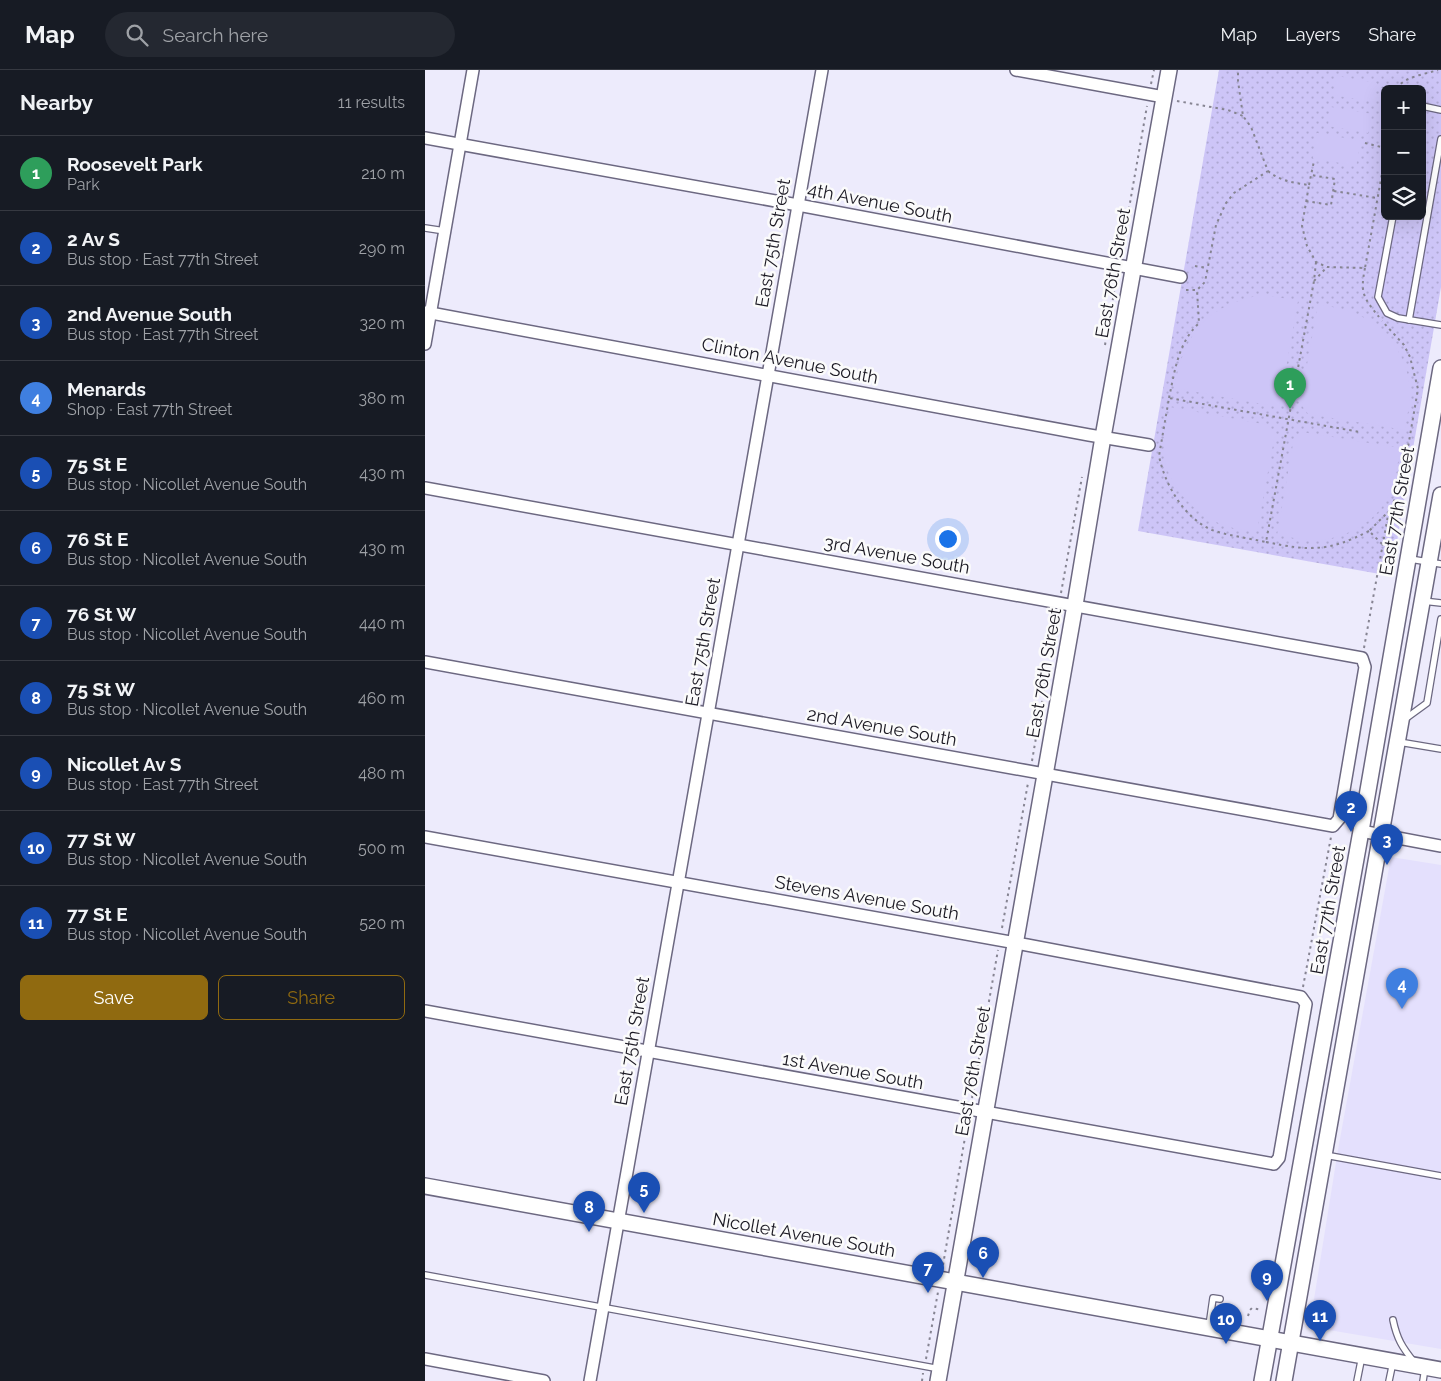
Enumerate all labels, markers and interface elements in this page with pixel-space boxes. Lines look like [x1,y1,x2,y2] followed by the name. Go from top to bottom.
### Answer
[105,12,455,57] search box
[25,20,75,49] text: Map
[123,21,151,49] icon: search
[163,24,268,46] text: Search here
[1221,24,1257,45] text: Map
[1285,24,1340,45] text: Layers
[1368,24,1416,45] text: Share
[1381,85,1426,220] map controls
[1381,85,1426,130] button: +
[20,90,93,115] text: Nearby
[338,93,405,112] text: 11 results
[1381,130,1426,175] button: −
[67,153,203,175] text: Roosevelt Park
[32,164,40,183] text: 1
[361,164,405,183] text: 210 m
[67,175,100,194] text: Park
[1381,175,1426,220] button: layers
[751,177,794,309] street label: East 75th Street
[806,178,954,227] street label: 4th Avenue South
[1091,206,1134,340] street label: East 76th Street
[67,228,120,250] text: 2 Av S
[31,239,41,258] text: 2
[359,239,405,258] text: 290 m
[67,250,258,269] text: Bus stop · East 77th Street
[67,303,232,325] text: 2nd Avenue South
[32,314,40,333] text: 3
[360,314,405,333] text: 320 m
[67,325,258,344] text: Bus stop · East 77th Street
[700,333,880,388] street label: Clinton Avenue South
[1274,368,1306,409] pin: 1
[67,378,146,400] text: Menards
[31,389,41,408] text: 4
[358,389,405,408] text: 380 m
[67,400,232,419] text: Shop · East 77th Street
[1375,445,1418,577] street label: East 77th Street
[67,453,127,475] text: 75 St E
[32,464,40,483] text: 5
[359,464,405,483] text: 430 m
[67,475,307,494] text: Bus stop · Nicollet Avenue South
[935,526,961,552] your location
[67,528,128,550] text: 76 St E
[823,531,972,578] street label: 3rd Avenue South
[31,539,41,558] text: 6
[359,539,405,558] text: 430 m
[67,550,307,569] text: Bus stop · Nicollet Avenue South
[681,576,724,708] street label: East 75th Street
[67,603,136,625] text: 76 St W
[1022,606,1065,740] street label: East 76th Street
[32,614,40,633] text: 7
[359,614,405,633] text: 440 m
[67,625,307,644] text: Bus stop · Nicollet Avenue South
[67,678,135,700] text: 75 St W
[31,689,41,708] text: 8
[358,689,405,708] text: 460 m
[67,700,307,719] text: Bus stop · Nicollet Avenue South
[806,703,959,750] street label: 2nd Avenue South
[67,753,181,775] text: Nicollet Av S
[31,764,41,783] text: 9
[358,764,405,783] text: 480 m
[67,775,258,794] text: Bus stop · East 77th Street
[1335,791,1367,832] pin: 2
[1371,824,1403,865] pin: 3
[67,828,136,850] text: 77 St W
[27,839,45,858] text: 10
[358,839,405,858] text: 500 m
[1306,844,1349,976] street label: East 77th Street
[67,850,307,869] text: Bus stop · Nicollet Avenue South
[773,871,961,924] street label: Stevens Avenue South
[67,903,128,925] text: 77 St E
[28,914,44,933] text: 11
[359,914,405,933] text: 520 m
[67,925,307,944] text: Bus stop · Nicollet Avenue South
[1386,968,1418,1009] pin: 4
[20,975,208,1020] button: Save
[218,975,405,1020] button: Share
[610,975,653,1107] street label: East 75th Street
[951,1004,994,1138] street label: East 76th Street
[781,1048,925,1093] street label: 1st Avenue South
[628,1172,660,1213] pin: 5
[573,1191,605,1232] pin: 8
[711,1208,897,1261] street label: Nicollet Avenue South
[967,1237,999,1278] pin: 6
[912,1252,944,1293] pin: 7
[1251,1260,1283,1301] pin: 9
[1304,1300,1336,1341] pin: 11
[1210,1303,1242,1344] pin: 10

